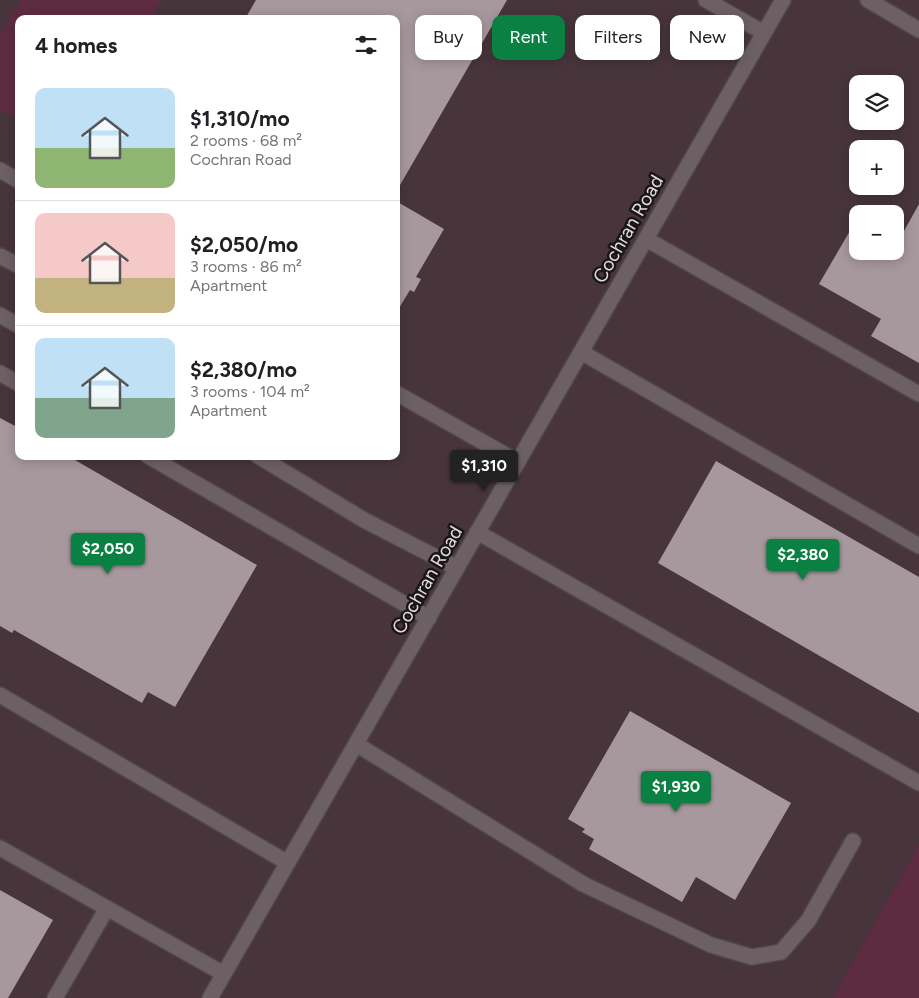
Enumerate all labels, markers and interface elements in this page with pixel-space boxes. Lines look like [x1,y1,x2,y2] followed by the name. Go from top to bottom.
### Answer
[415,15,482,60] chip: Buy
[492,15,565,60] chip: Rent
[575,15,660,60] chip: Filters
[670,15,744,60] chip: New
[352,31,380,59] icon: filters
[35,33,117,58] text: 4 homes
[849,75,904,260] map controls
[849,75,904,130] button: layers
[190,106,290,131] text: $1,310/mo
[75,108,135,168] icon: home
[190,131,302,150] text: 2 rooms · 68 m²
[849,140,904,195] button: +
[190,150,292,169] text: Cochran Road
[588,171,668,287] street label: Cochran Road
[849,205,904,260] button: −
[190,232,298,257] text: $2,050/mo
[75,233,135,293] icon: home
[190,257,302,276] text: 3 rooms · 86 m²
[190,276,267,295] text: Apartment
[190,357,297,382] text: $2,380/mo
[75,358,135,418] icon: home
[190,382,310,401] text: 3 rooms · 104 m²
[190,401,267,420] text: Apartment
[443,450,525,492] pin: $1,310
[461,456,507,475] text: $1,310
[387,522,467,638] street label: Cochran Road
[67,532,149,575] pin: $2,050
[762,538,844,581] pin: $2,380
[82,539,134,558] text: $2,050
[777,545,829,564] text: $2,380
[635,770,717,813] pin: $1,930
[652,777,700,796] text: $1,930

